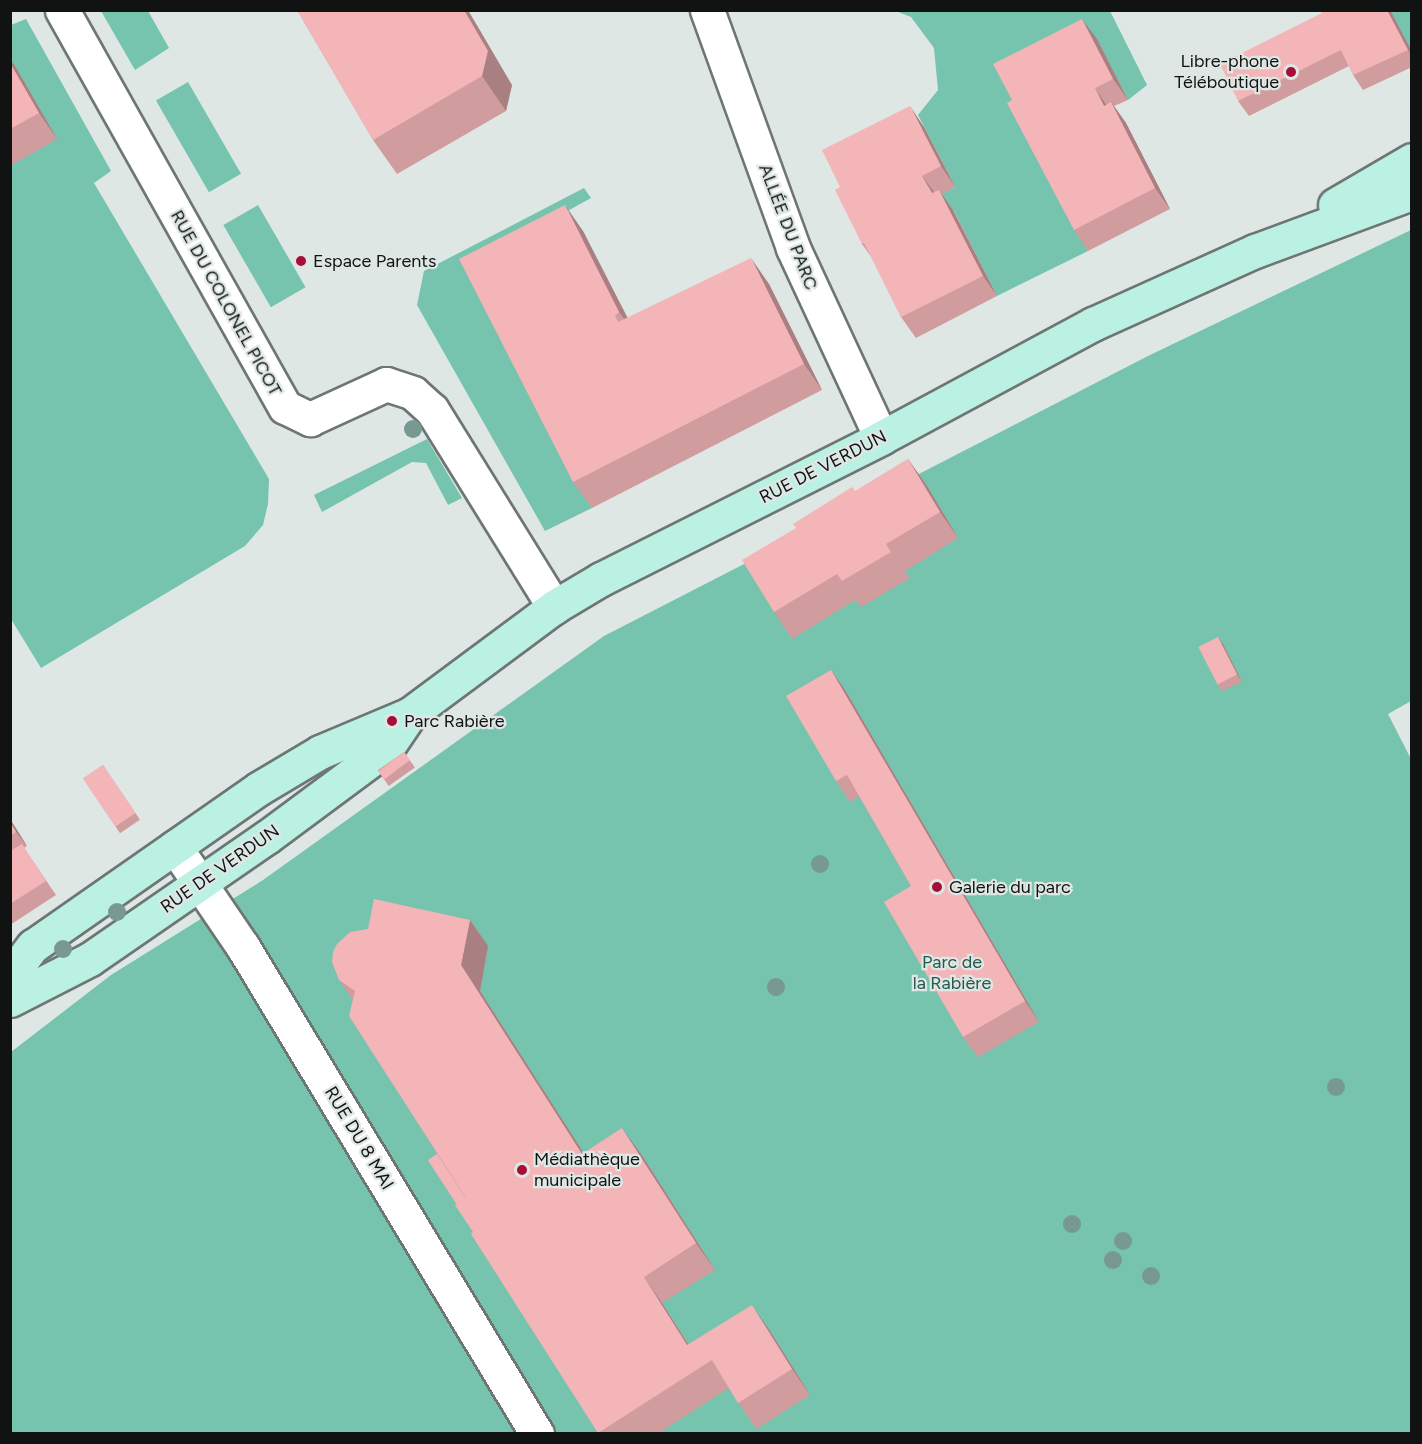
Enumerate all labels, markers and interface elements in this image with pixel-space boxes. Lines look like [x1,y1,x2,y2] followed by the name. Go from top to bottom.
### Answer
[1174,51,1279,94] place label: Libre-phone Téléboutique
[1284,65,1298,79] marker: Libre-phone Téléboutique
[754,161,822,293] street label: ALLÉE DU PARC
[166,206,286,400] street label: RUE DU COLONEL PICOT
[313,250,436,272] place label: Espace Parents
[294,254,308,268] marker: Espace Parents
[756,426,890,508] street label: RUE DE VERDUN
[404,710,505,732] place label: Parc Rabière
[385,714,399,728] marker: Parc Rabière
[156,820,284,918] street label: RUE DE VERDUN
[949,876,1071,898] place label: Galerie du parc
[930,880,944,894] marker: Galerie du parc
[913,952,991,994] park label: Parc de la Rabière
[320,1083,398,1193] street label: RUE DU 8 MAI
[534,1149,640,1192] place label: Médiathèque municipale
[515,1163,529,1177] marker: Médiathèque municipale

